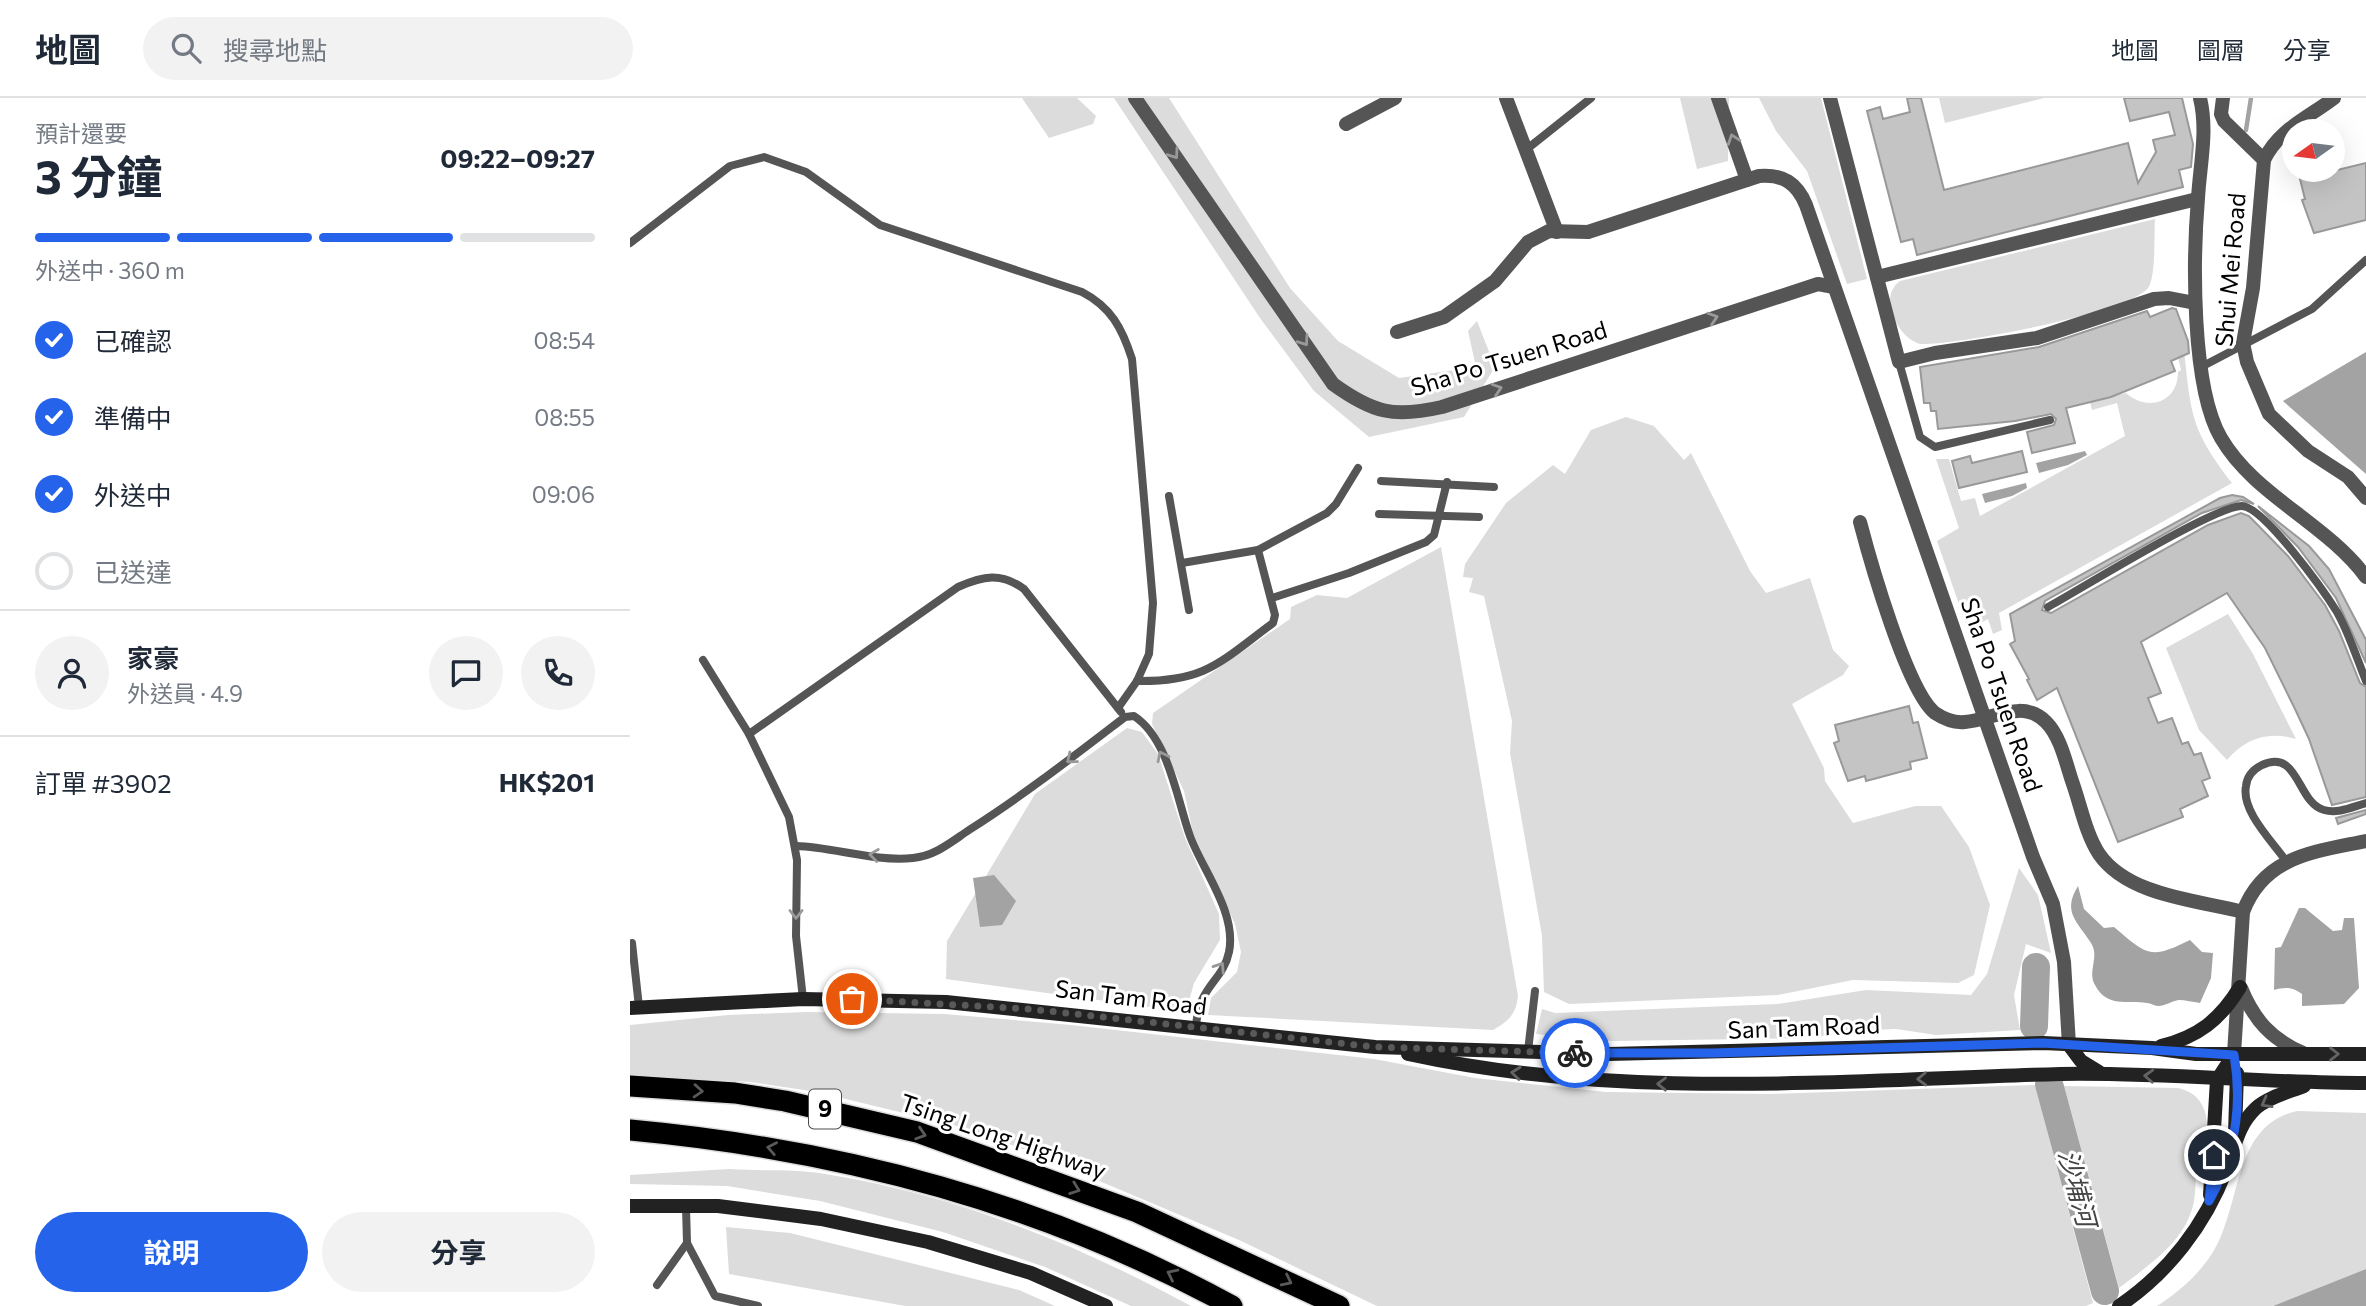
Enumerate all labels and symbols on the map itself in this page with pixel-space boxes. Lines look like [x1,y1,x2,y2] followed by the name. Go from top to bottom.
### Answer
[2282,119,2345,182] north arrow
[1727,133,1741,145] one-way arrow
[1166,146,1178,159] one-way arrow
[2208,192,2251,348] street label: Shui Mei Road
[1707,312,1719,327] one-way arrow
[1407,314,1610,401] street label: Sha Po Tsuen Road
[1296,333,1308,346] one-way arrow
[1490,382,1502,397] one-way arrow
[1956,594,2049,795] street label: Sha Po Tsuen Road
[1067,750,1079,763] one-way arrow
[1156,751,1170,763] one-way arrow
[868,848,880,863] one-way arrow
[788,909,804,920] one-way arrow
[1212,962,1225,975] one-way arrow
[822,969,882,1029] pin
[1054,973,1209,1020] street label: San Tam Road
[1727,1009,1881,1044] street label: San Tam Road
[1540,1018,1610,1088] courier
[2329,1046,2340,1061] one-way arrow
[1510,1066,1522,1081] one-way arrow
[2143,1069,2154,1084] one-way arrow
[1916,1072,1927,1087] one-way arrow
[1656,1076,1667,1091] one-way arrow
[693,1083,704,1098] one-way arrow
[897,1087,1110,1184] street label: Tsing Long Highway
[809,1090,841,1128] road number: 9
[2261,1095,2273,1108] one-way arrow
[915,1125,927,1140] one-way arrow
[2184,1125,2244,1185] pin
[767,1141,779,1156] one-way arrow
[2053,1146,2105,1234] water label: 沙埔河
[1069,1181,1081,1195] one-way arrow
[1167,1268,1179,1282] one-way arrow
[1280,1272,1292,1286] one-way arrow

